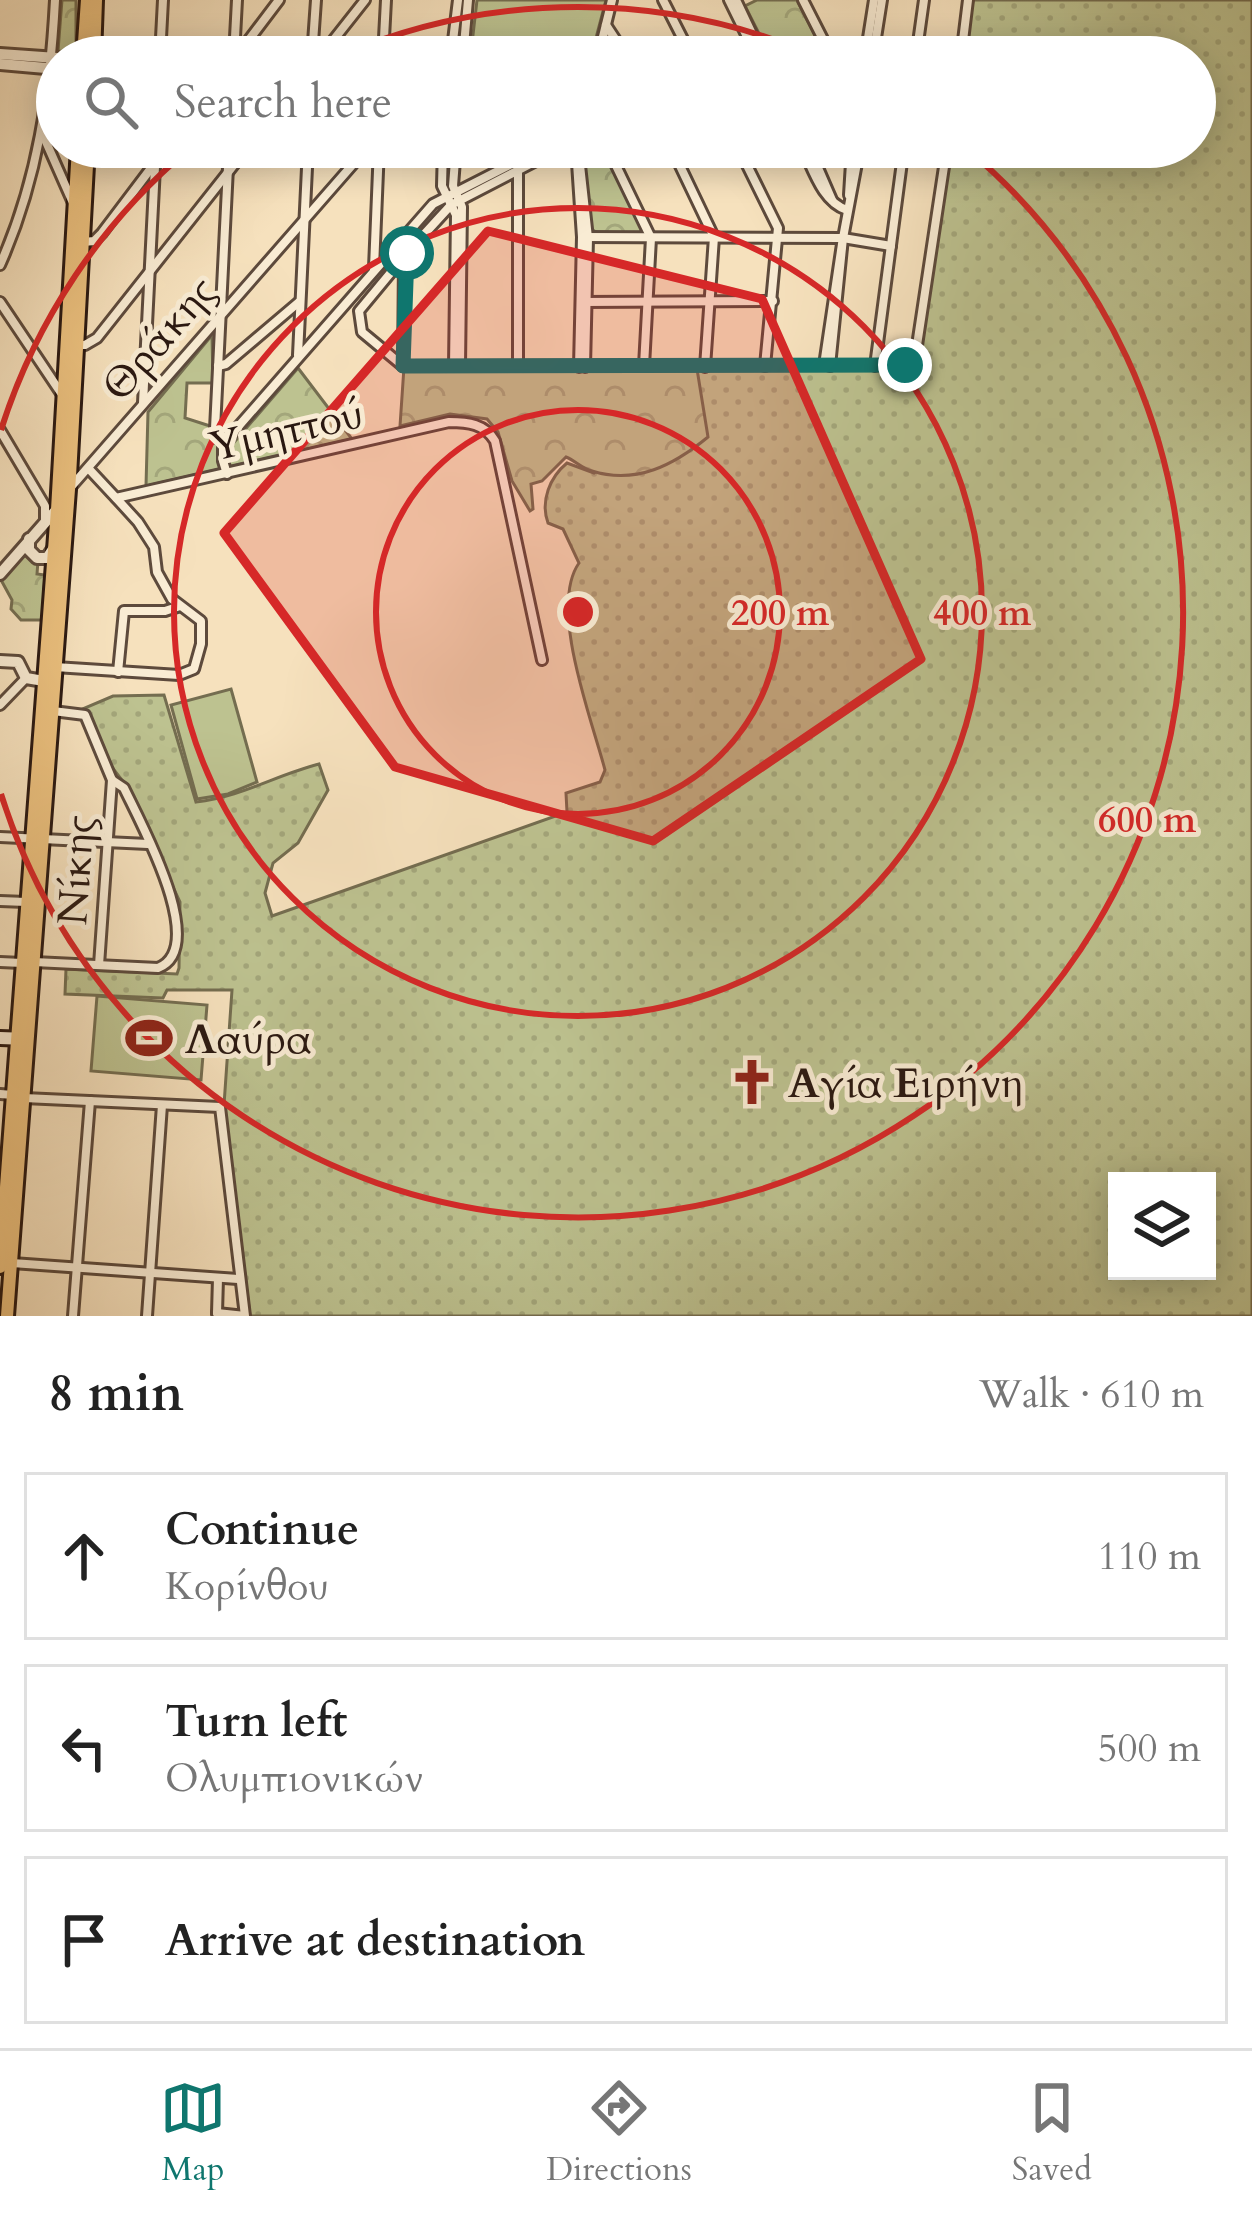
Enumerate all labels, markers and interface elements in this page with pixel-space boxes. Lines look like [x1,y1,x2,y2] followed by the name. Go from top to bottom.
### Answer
[36,36,1216,168] search box
[78,69,144,135] icon: search
[174,72,392,133] text: Search here
[380,226,434,280] route start
[89,264,229,414] street label: Θράκης
[878,338,932,392] route end
[204,385,369,476] street label: Υμηττού
[731,589,830,638] text: 200 m
[933,589,1032,638] text: 400 m
[557,591,599,633] centre of rings
[1098,796,1197,845] text: 600 m
[44,813,109,927] street label: Νίκης
[185,1011,312,1068] place label: Λαύρα
[124,1013,174,1063] sports icon: Λαύρα
[788,1055,1023,1112] place label: Αγία Ειρήνη
[727,1057,777,1107] church icon: Αγία Ειρήνη
[1108,1172,1216,1280] map controls
[1108,1172,1216,1280] button: layers
[48,1359,184,1429] text: 8 min
[979,1368,1204,1421] text: Walk · 610 m
[165,1499,359,1560] text: Continue
[51,1523,117,1589] icon: ahead
[1098,1530,1201,1583] text: 110 m
[165,1560,329,1613] text: Κορίνθου
[165,1691,347,1752] text: Turn left
[51,1715,117,1781] icon: left
[1098,1722,1201,1775] text: 500 m
[165,1752,423,1805] text: Ολυμπιονικών
[51,1907,117,1973] icon: arrive
[165,1910,585,1971] text: Arrive at destination
[160,2075,226,2192] tab: Map
[546,2075,692,2192] tab: Directions
[1012,2075,1092,2192] tab: Saved

